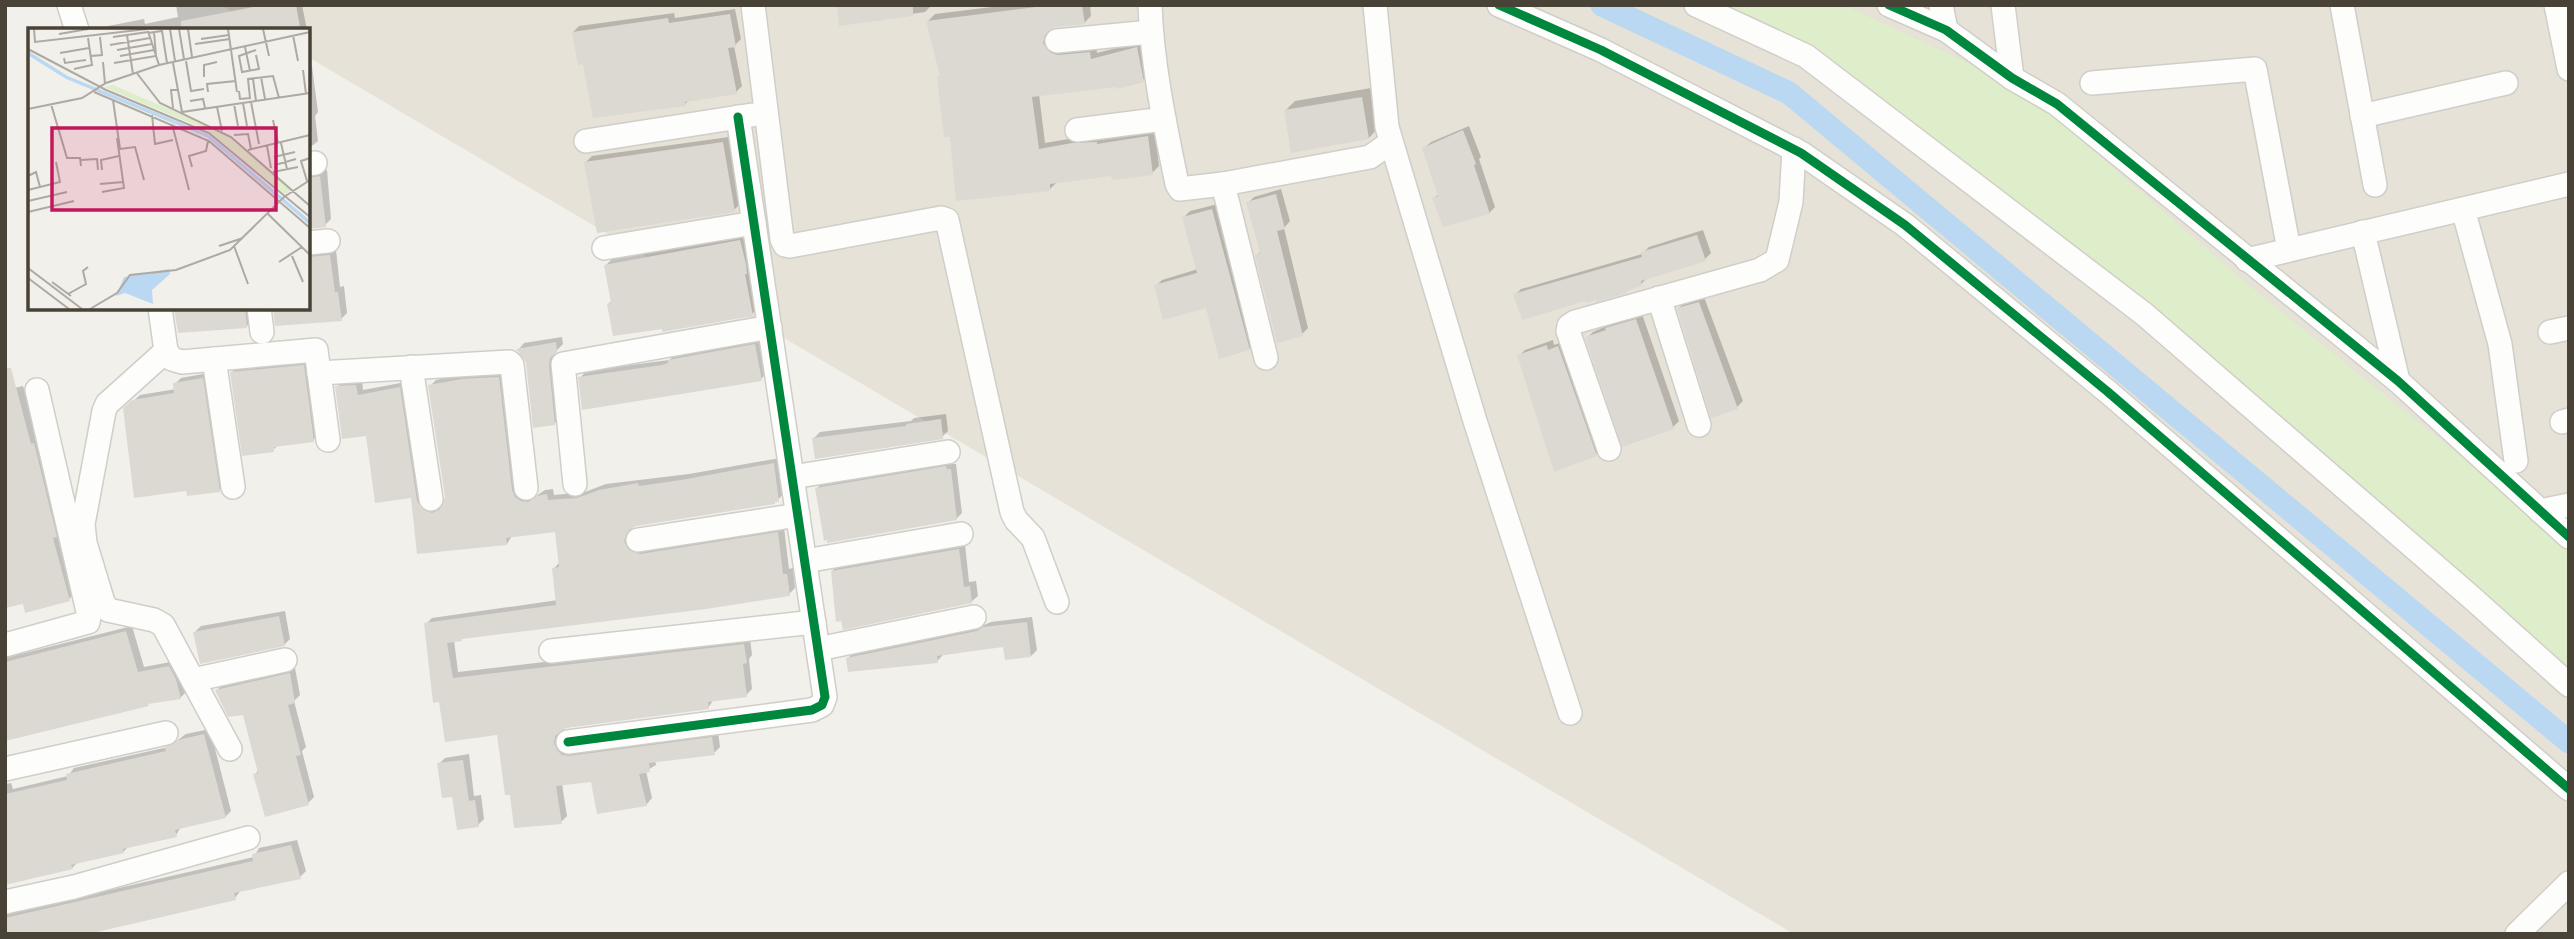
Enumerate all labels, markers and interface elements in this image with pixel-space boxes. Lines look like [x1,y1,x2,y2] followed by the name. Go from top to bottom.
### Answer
[28,28,310,310] inset map

